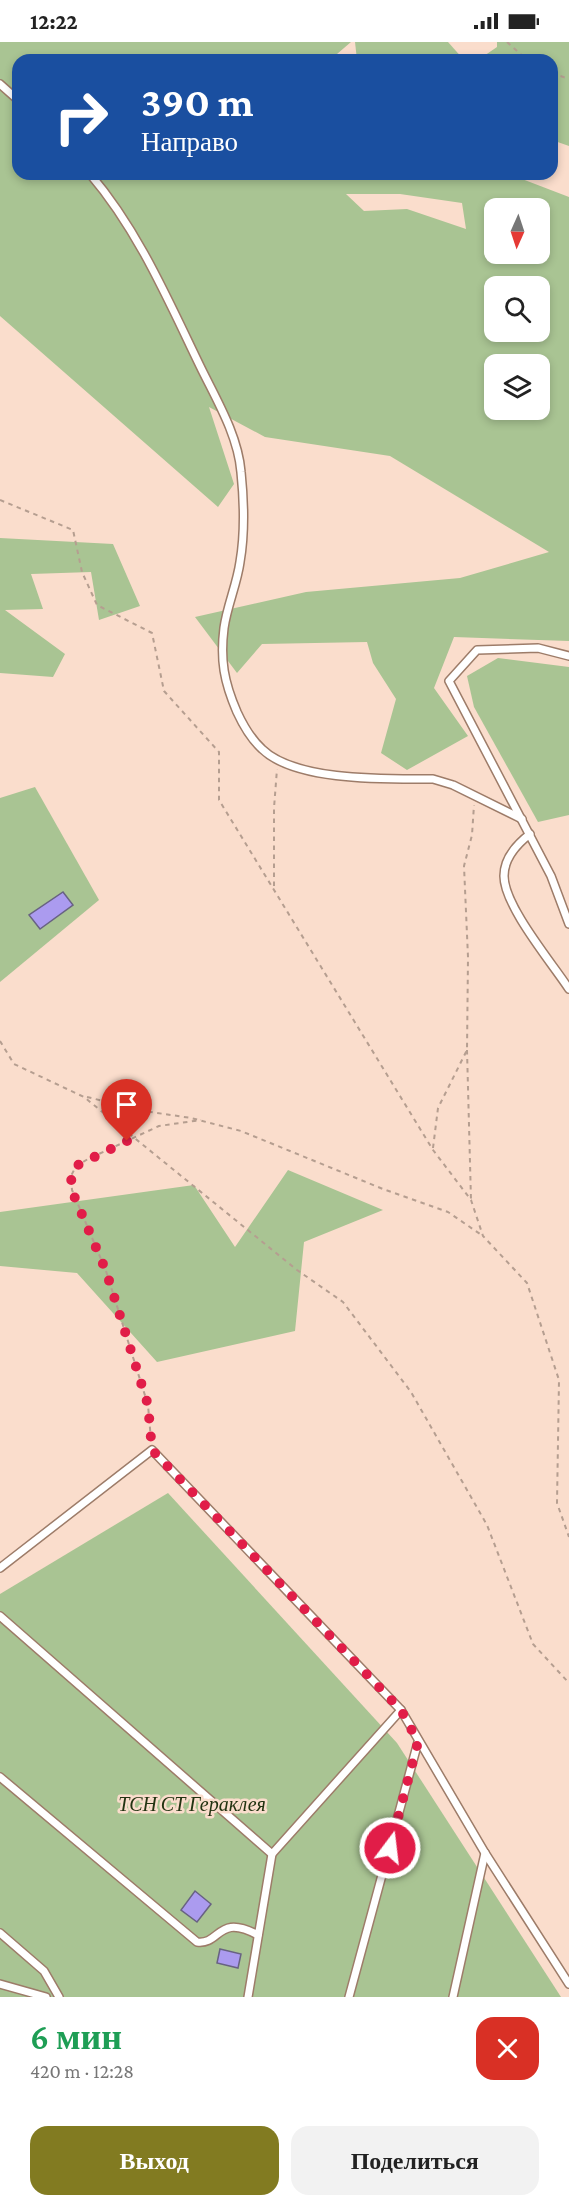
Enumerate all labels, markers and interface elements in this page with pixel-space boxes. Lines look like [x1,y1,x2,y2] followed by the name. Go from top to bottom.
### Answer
[30,9,78,34] text: 12:22
[42,78,120,156] icon: right
[141,78,254,125] text: 390 m
[141,127,238,157] text: Направо
[484,198,550,264] north arrow
[484,198,550,420] map controls
[484,276,550,342] button: search
[484,354,550,420] button: layers
[101,1079,152,1141] pin
[110,1088,143,1121] icon: arrive
[118,1793,266,1816] park label: ТСН СТ Гераклея
[358,1816,422,1880] position arrow
[30,2017,122,2057] text: 6 мин
[476,2017,539,2080] button: close
[30,2060,134,2082] text: 420 m · 12:28
[30,2126,279,2195] button: Выход
[291,2126,539,2195] button: Поделиться

